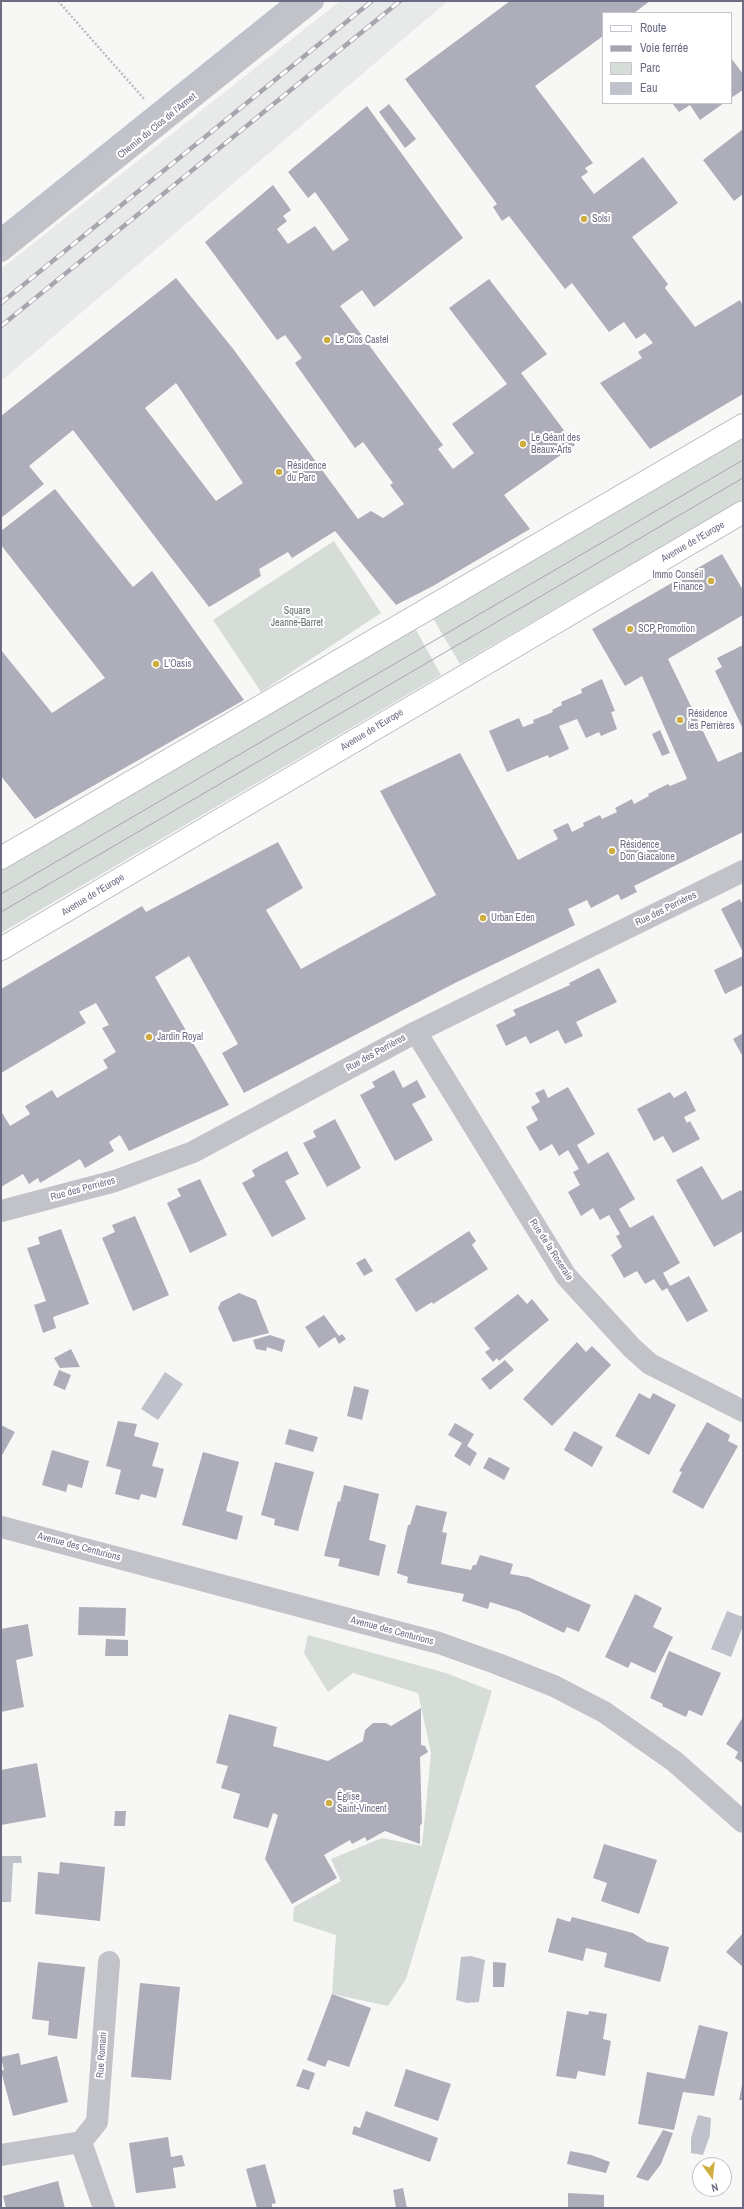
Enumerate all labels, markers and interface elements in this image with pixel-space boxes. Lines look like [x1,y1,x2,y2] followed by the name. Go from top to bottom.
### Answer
[602,12,732,104] legend
[640,20,666,36] text: Route
[640,40,688,56] text: Voie ferrée
[640,60,660,76] text: Parc
[640,80,658,96] text: Eau
[115,91,199,161] street label: Chemin du Clos de l'Armet
[592,213,610,225] place label: Solsi
[579,214,589,224] marker: Solsi
[335,334,388,346] place label: Le Clos Castel
[322,335,332,345] marker: Le Clos Castel
[531,432,580,456] place label: Le Géant des Beaux-Arts
[518,439,528,449] marker: Le Géant des Beaux-Arts
[287,460,326,484] place label: Résidence du Parc
[274,467,284,477] marker: Résidence du Parc
[659,519,727,565] street label: Avenue de l'Europe
[652,569,703,592] place label: Immo Conseil Finance
[706,576,716,586] marker: Immo Conseil Finance
[271,605,323,628] park label: Square Jeanne-Barret
[638,623,695,635] place label: SCP Promotion
[625,624,635,634] marker: SCP Promotion
[164,658,192,670] place label: L'Oasis
[151,659,161,669] marker: L'Oasis
[338,707,406,753] street label: Avenue de l'Europe
[688,708,734,732] place label: Résidence les Perrières
[675,715,685,725] marker: Résidence les Perrières
[620,839,675,862] place label: Résidence Don Giacalone
[607,846,617,856] marker: Résidence Don Giacalone
[59,872,127,918] street label: Avenue de l'Europe
[633,889,699,929] street label: Rue des Perrières
[491,912,535,924] place label: Urban Eden
[478,913,488,923] marker: Urban Eden
[157,1031,203,1043] place label: Jardin Royal
[144,1032,154,1042] marker: Jardin Royal
[344,1032,408,1074] street label: Rue des Perrières
[49,1175,117,1203] street label: Rue des Perrières
[527,1217,575,1283] street label: Rue de la Roseraie
[36,1530,122,1564] street label: Avenue des Centurions
[349,1614,435,1648] street label: Avenue des Centurions
[337,1791,387,1814] place label: Église Saint-Vincent
[324,1798,334,1808] marker: Église Saint-Vincent
[94,2032,110,2078] street label: Rue Romani
[692,2157,732,2197] north arrow
[710,2180,720,2195] text: N

